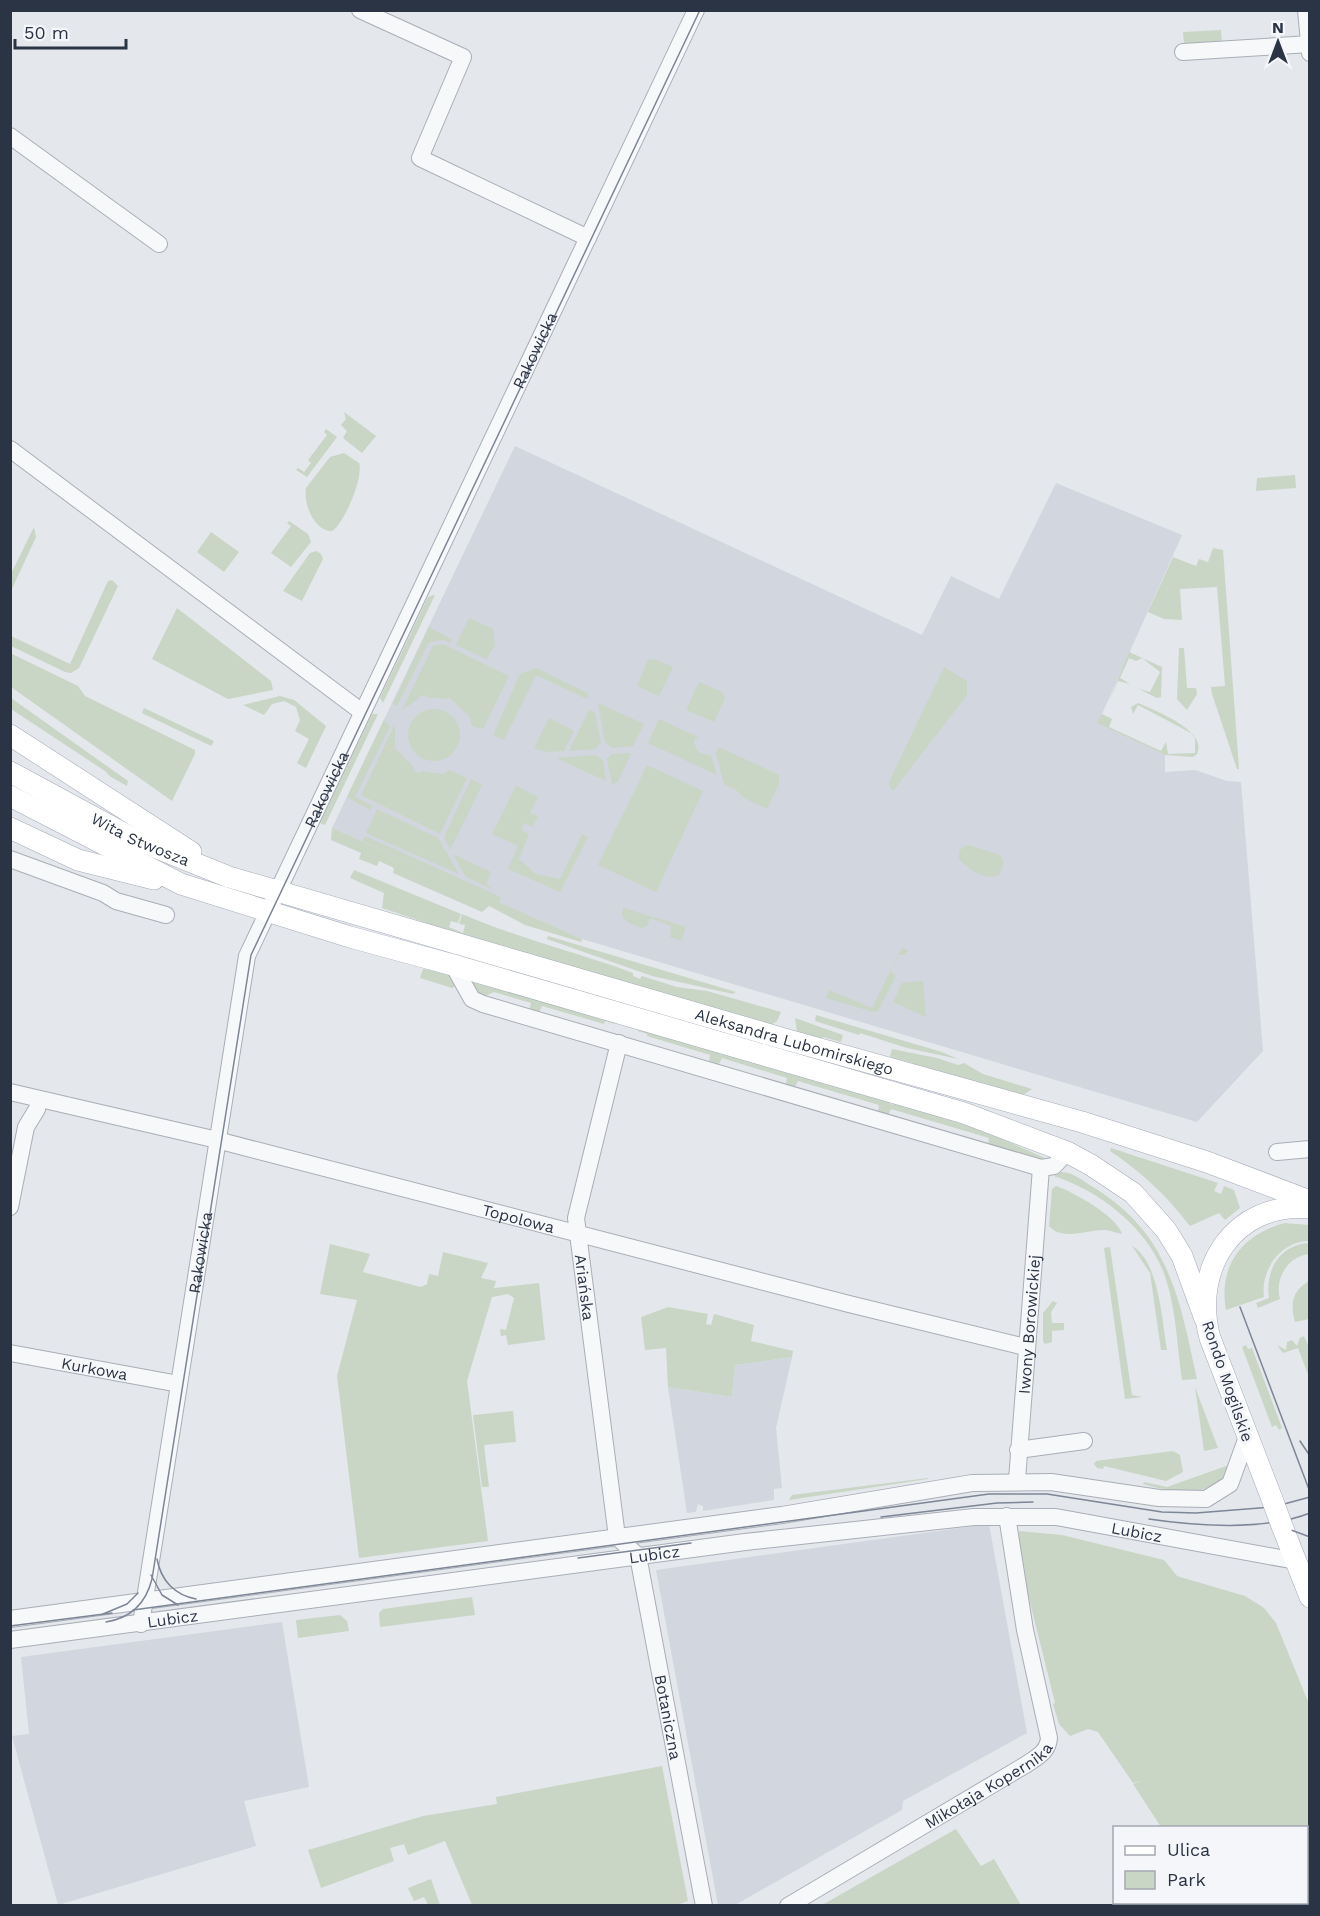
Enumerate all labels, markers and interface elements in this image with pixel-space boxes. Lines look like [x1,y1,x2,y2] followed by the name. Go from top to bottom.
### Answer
[15,12,126,50] scale bar
[1248,12,1308,72] north arrow
[1272,18,1284,37] text: N
[24,22,69,43] text: 50 m
[509,309,561,392] street label: Rakowicka
[300,748,353,831] street label: Rakowicka
[88,809,192,870] street label: Wita Stwosza
[693,1004,896,1079] street label: Aleksandra Lubomirskiego
[480,1200,556,1237] street label: Topolowa
[185,1211,216,1295] street label: Rakowicka
[571,1253,598,1322] street label: Ariańska
[1015,1254,1044,1395] street label: Iwony Borowickiej
[1198,1318,1257,1444] street label: Rondo Mogilskie
[60,1354,129,1384] street label: Kurkowa
[1110,1518,1164,1546] street label: Lubicz
[628,1542,681,1567] street label: Lubicz
[146,1606,199,1632] street label: Lubicz
[651,1673,685,1761] street label: Botaniczna
[921,1739,1057,1833] street label: Mikołaja Kopernika
[1113,1826,1308,1904] legend
[1167,1839,1210,1860] text: Ulica
[1167,1869,1206,1890] text: Park

